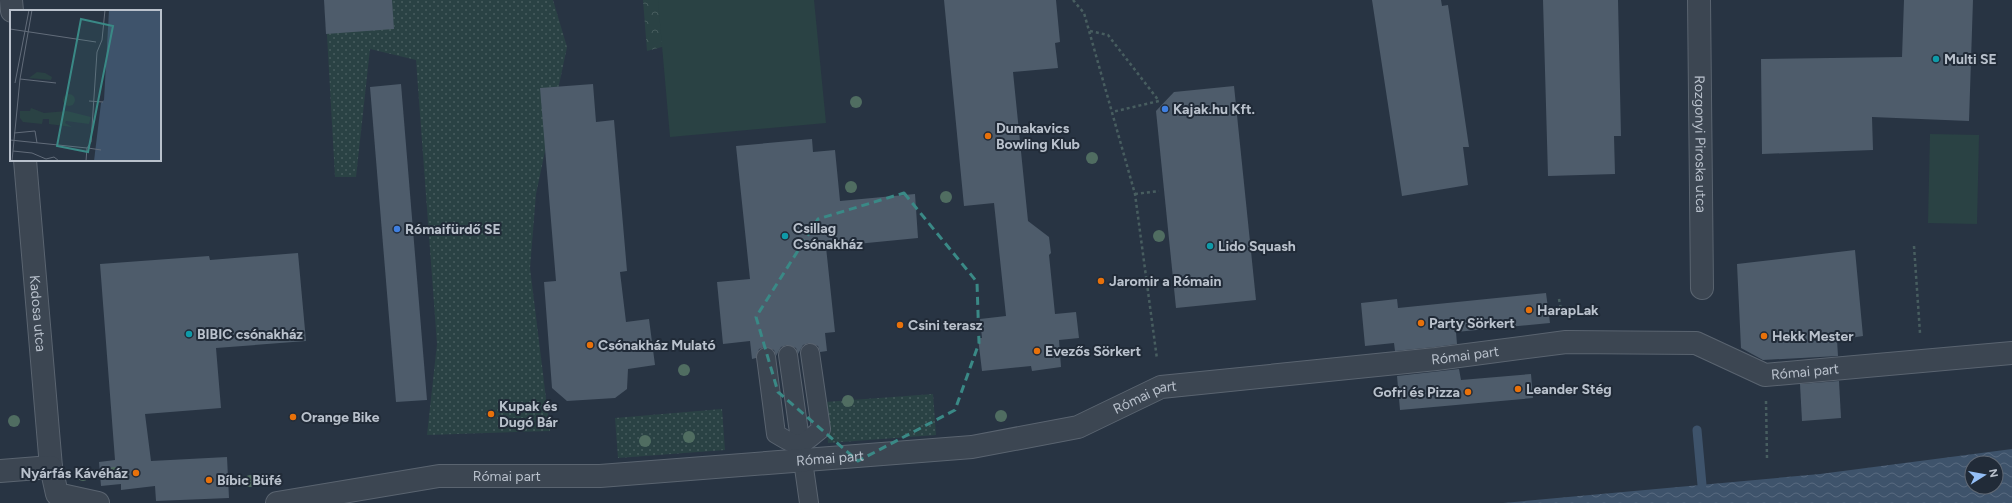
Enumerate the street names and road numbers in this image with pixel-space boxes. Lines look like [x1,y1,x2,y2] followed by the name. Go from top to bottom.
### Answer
[1691,75,1710,213] street label: Rozgonyi Piroska utca
[26,274,50,352] street label: Kadosa utca
[1430,342,1500,368] street label: Római part
[1770,360,1840,383] street label: Római part
[1110,377,1177,417] street label: Római part
[795,447,865,469] street label: Római part
[473,468,541,485] street label: Római part

